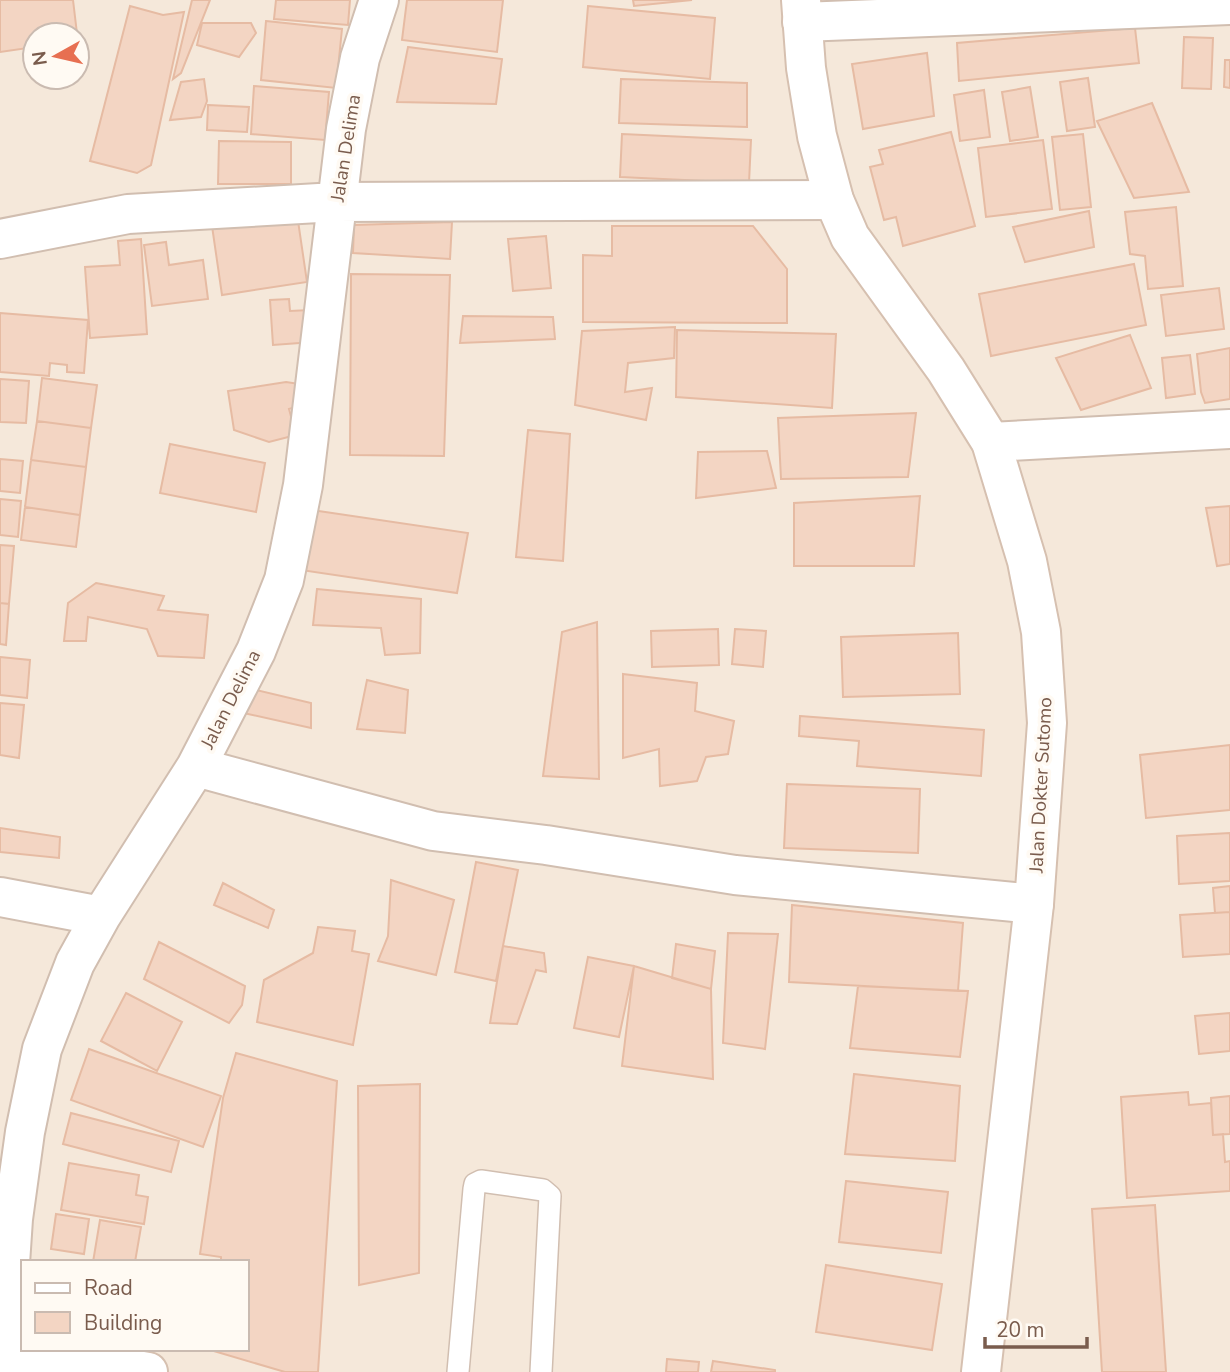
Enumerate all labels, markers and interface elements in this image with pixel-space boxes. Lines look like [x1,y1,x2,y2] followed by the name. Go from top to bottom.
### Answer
[21,21,91,91] north arrow
[26,49,54,67] text: N
[325,93,367,205] street label: Jalan Delima
[194,645,267,754] street label: Jalan Delima
[1023,696,1059,875] street label: Jalan Dokter Sutomo
[21,1260,248,1351] legend
[84,1274,133,1302] text: Road
[985,1306,1086,1350] scale bar
[84,1309,162,1337] text: Building
[996,1316,1045,1344] text: 20 m

